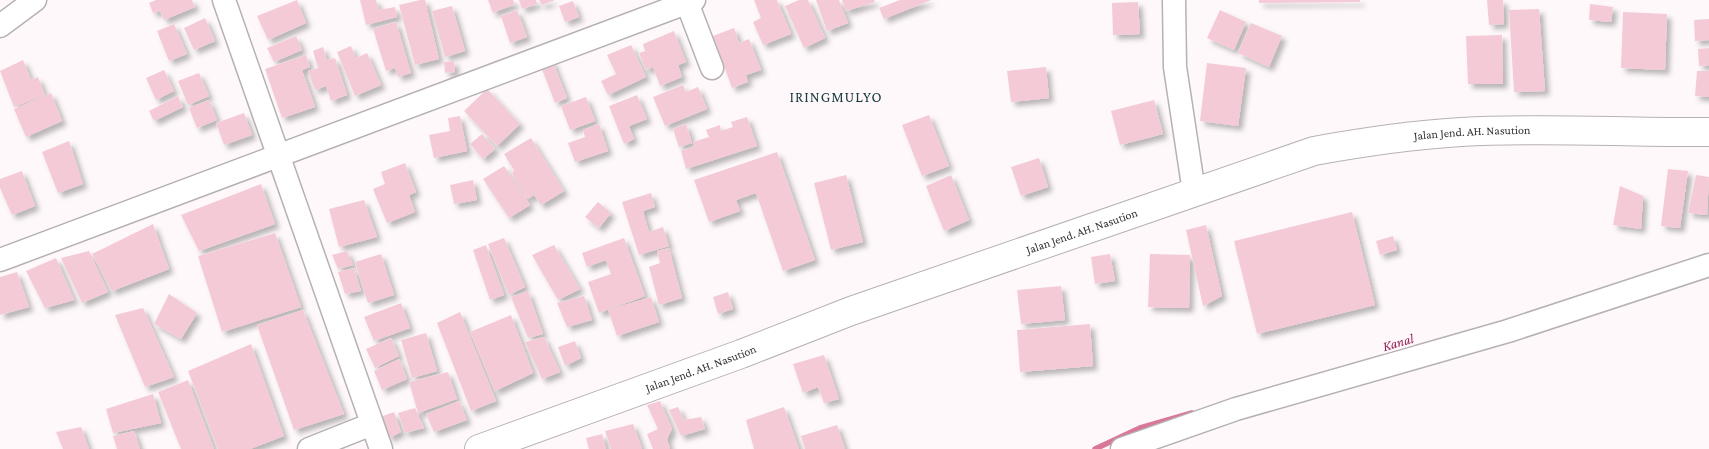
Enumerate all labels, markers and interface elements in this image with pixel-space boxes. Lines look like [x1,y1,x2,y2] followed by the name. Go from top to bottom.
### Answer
[789,89,883,105] district label: IRINGMULYO
[1412,123,1531,143] street label: Jalan Jend. AH. Nasution
[1023,205,1140,257] street label: Jalan Jend. AH. Nasution
[1381,330,1416,354] water label: Kanal
[643,342,759,395] street label: Jalan Jend. AH. Nasution

